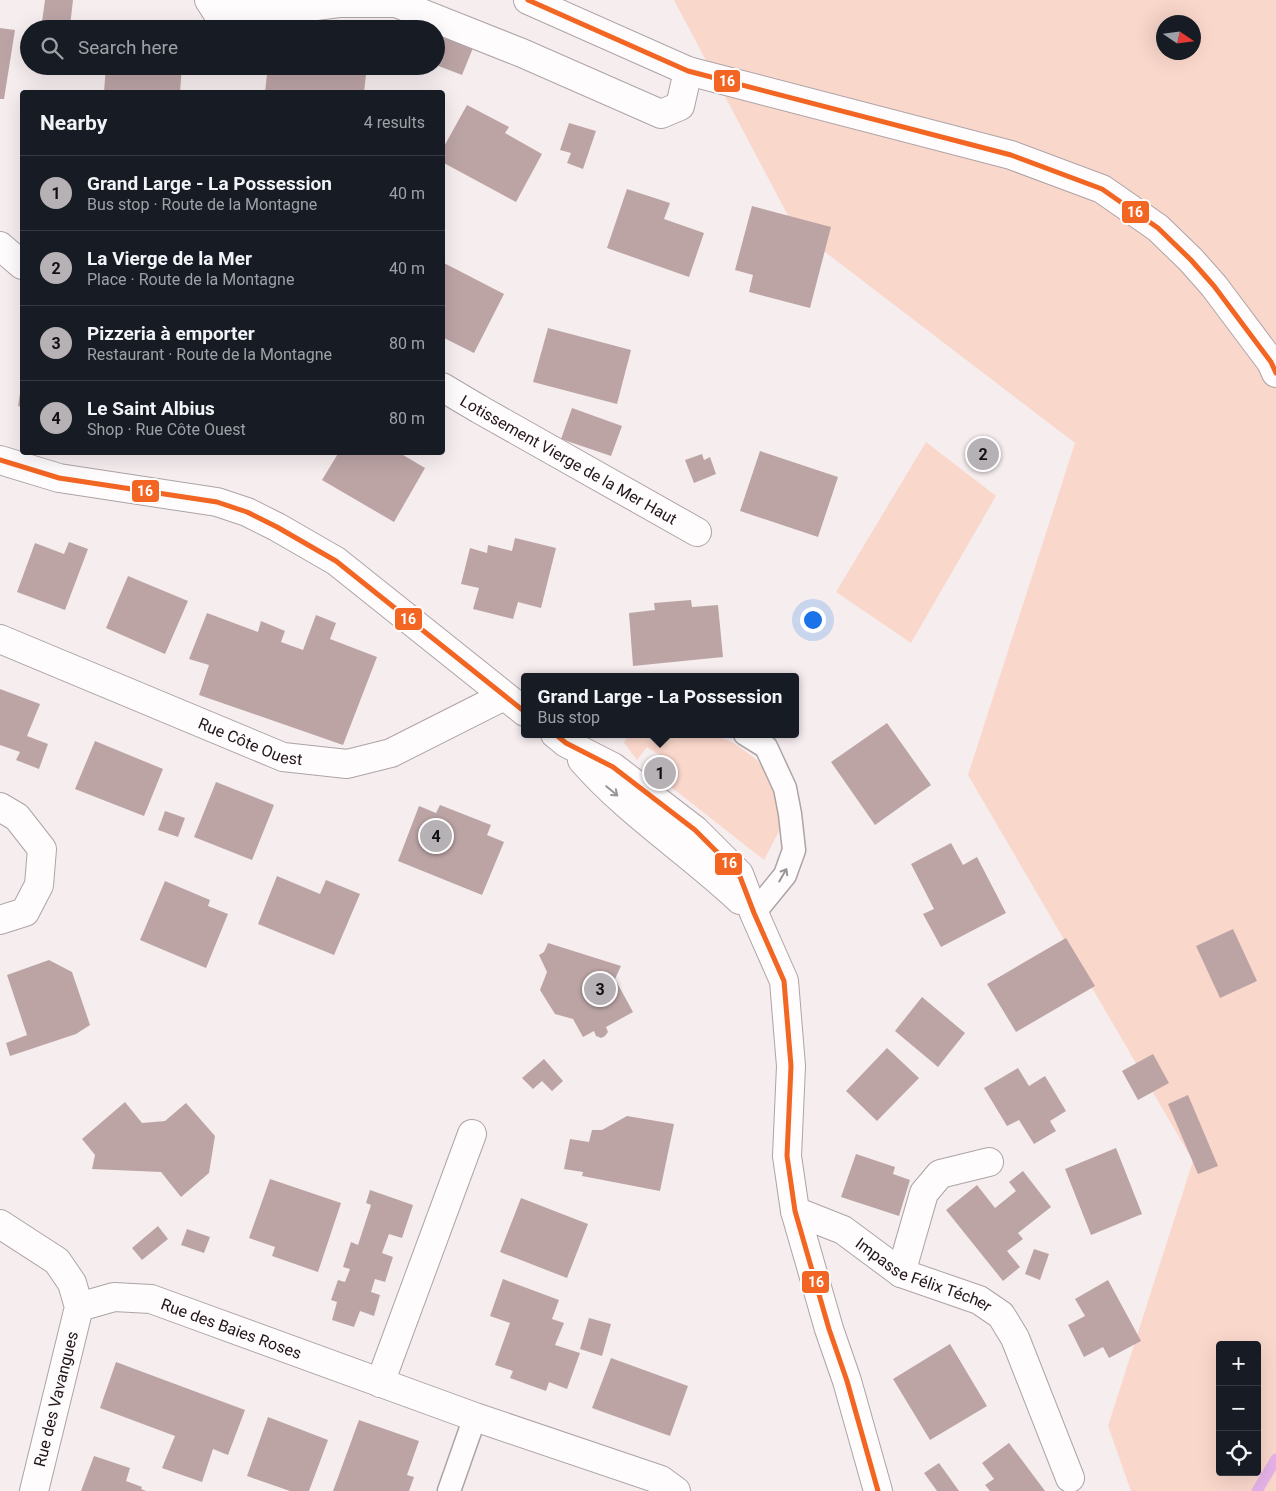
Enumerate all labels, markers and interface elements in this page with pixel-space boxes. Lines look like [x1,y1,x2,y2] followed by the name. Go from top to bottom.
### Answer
[1156,15,1201,60] north arrow
[20,20,445,75] search box
[38,34,66,62] icon: search
[78,36,178,59] text: Search here
[713,69,741,93] line badge: 16
[719,73,735,89] text: 16
[40,111,107,135] text: Nearby
[364,113,425,132] text: 4 results
[87,172,332,195] text: Grand Large - La Possession
[51,184,61,203] text: 1
[389,184,425,203] text: 40 m
[87,195,317,214] text: Bus stop · Route de la Montagne
[1121,200,1150,224] line badge: 16
[1127,204,1143,220] text: 16
[87,247,252,270] text: La Vierge de la Mer
[51,259,61,278] text: 2
[389,259,425,278] text: 40 m
[87,270,294,289] text: Place · Route de la Montagne
[87,322,255,345] text: Pizzeria à emporter
[51,334,61,353] text: 3
[389,334,425,353] text: 80 m
[87,345,332,364] text: Restaurant · Route de la Montagne
[457,391,680,528] street label: Lotissement Vierge de la Mer Haut
[87,397,215,420] text: Le Saint Albius
[51,409,61,428] text: 4
[389,409,425,428] text: 80 m
[87,420,246,439] text: Shop · Rue Côte Ouest
[967,435,999,473] pin: 2
[131,479,160,503] line badge: 16
[137,483,153,499] text: 16
[394,607,423,631] line badge: 16
[800,607,826,633] your location
[400,611,416,627] text: 16
[521,673,799,738] popup
[538,685,782,708] text: Grand Large - La Possession
[538,708,600,727] text: Bus stop
[196,713,303,769] street label: Rue Côte Ouest
[644,754,676,792] pin: 1
[605,785,618,797] one-way arrow
[420,817,452,855] pin: 4
[714,852,743,876] line badge: 16
[721,855,737,871] text: 16
[779,868,789,882] one-way arrow
[584,970,616,1008] pin: 3
[852,1233,996,1316] street label: Impasse Félix Técher
[801,1270,830,1294] line badge: 16
[808,1274,824,1290] text: 16
[159,1294,304,1363] street label: Rue des Baies Roses
[30,1329,82,1469] street label: Rue des Vavangues
[1216,1341,1261,1476] map controls
[1216,1341,1261,1386] button: +
[1216,1386,1261,1431] button: −
[1216,1431,1261,1476] button: locate

